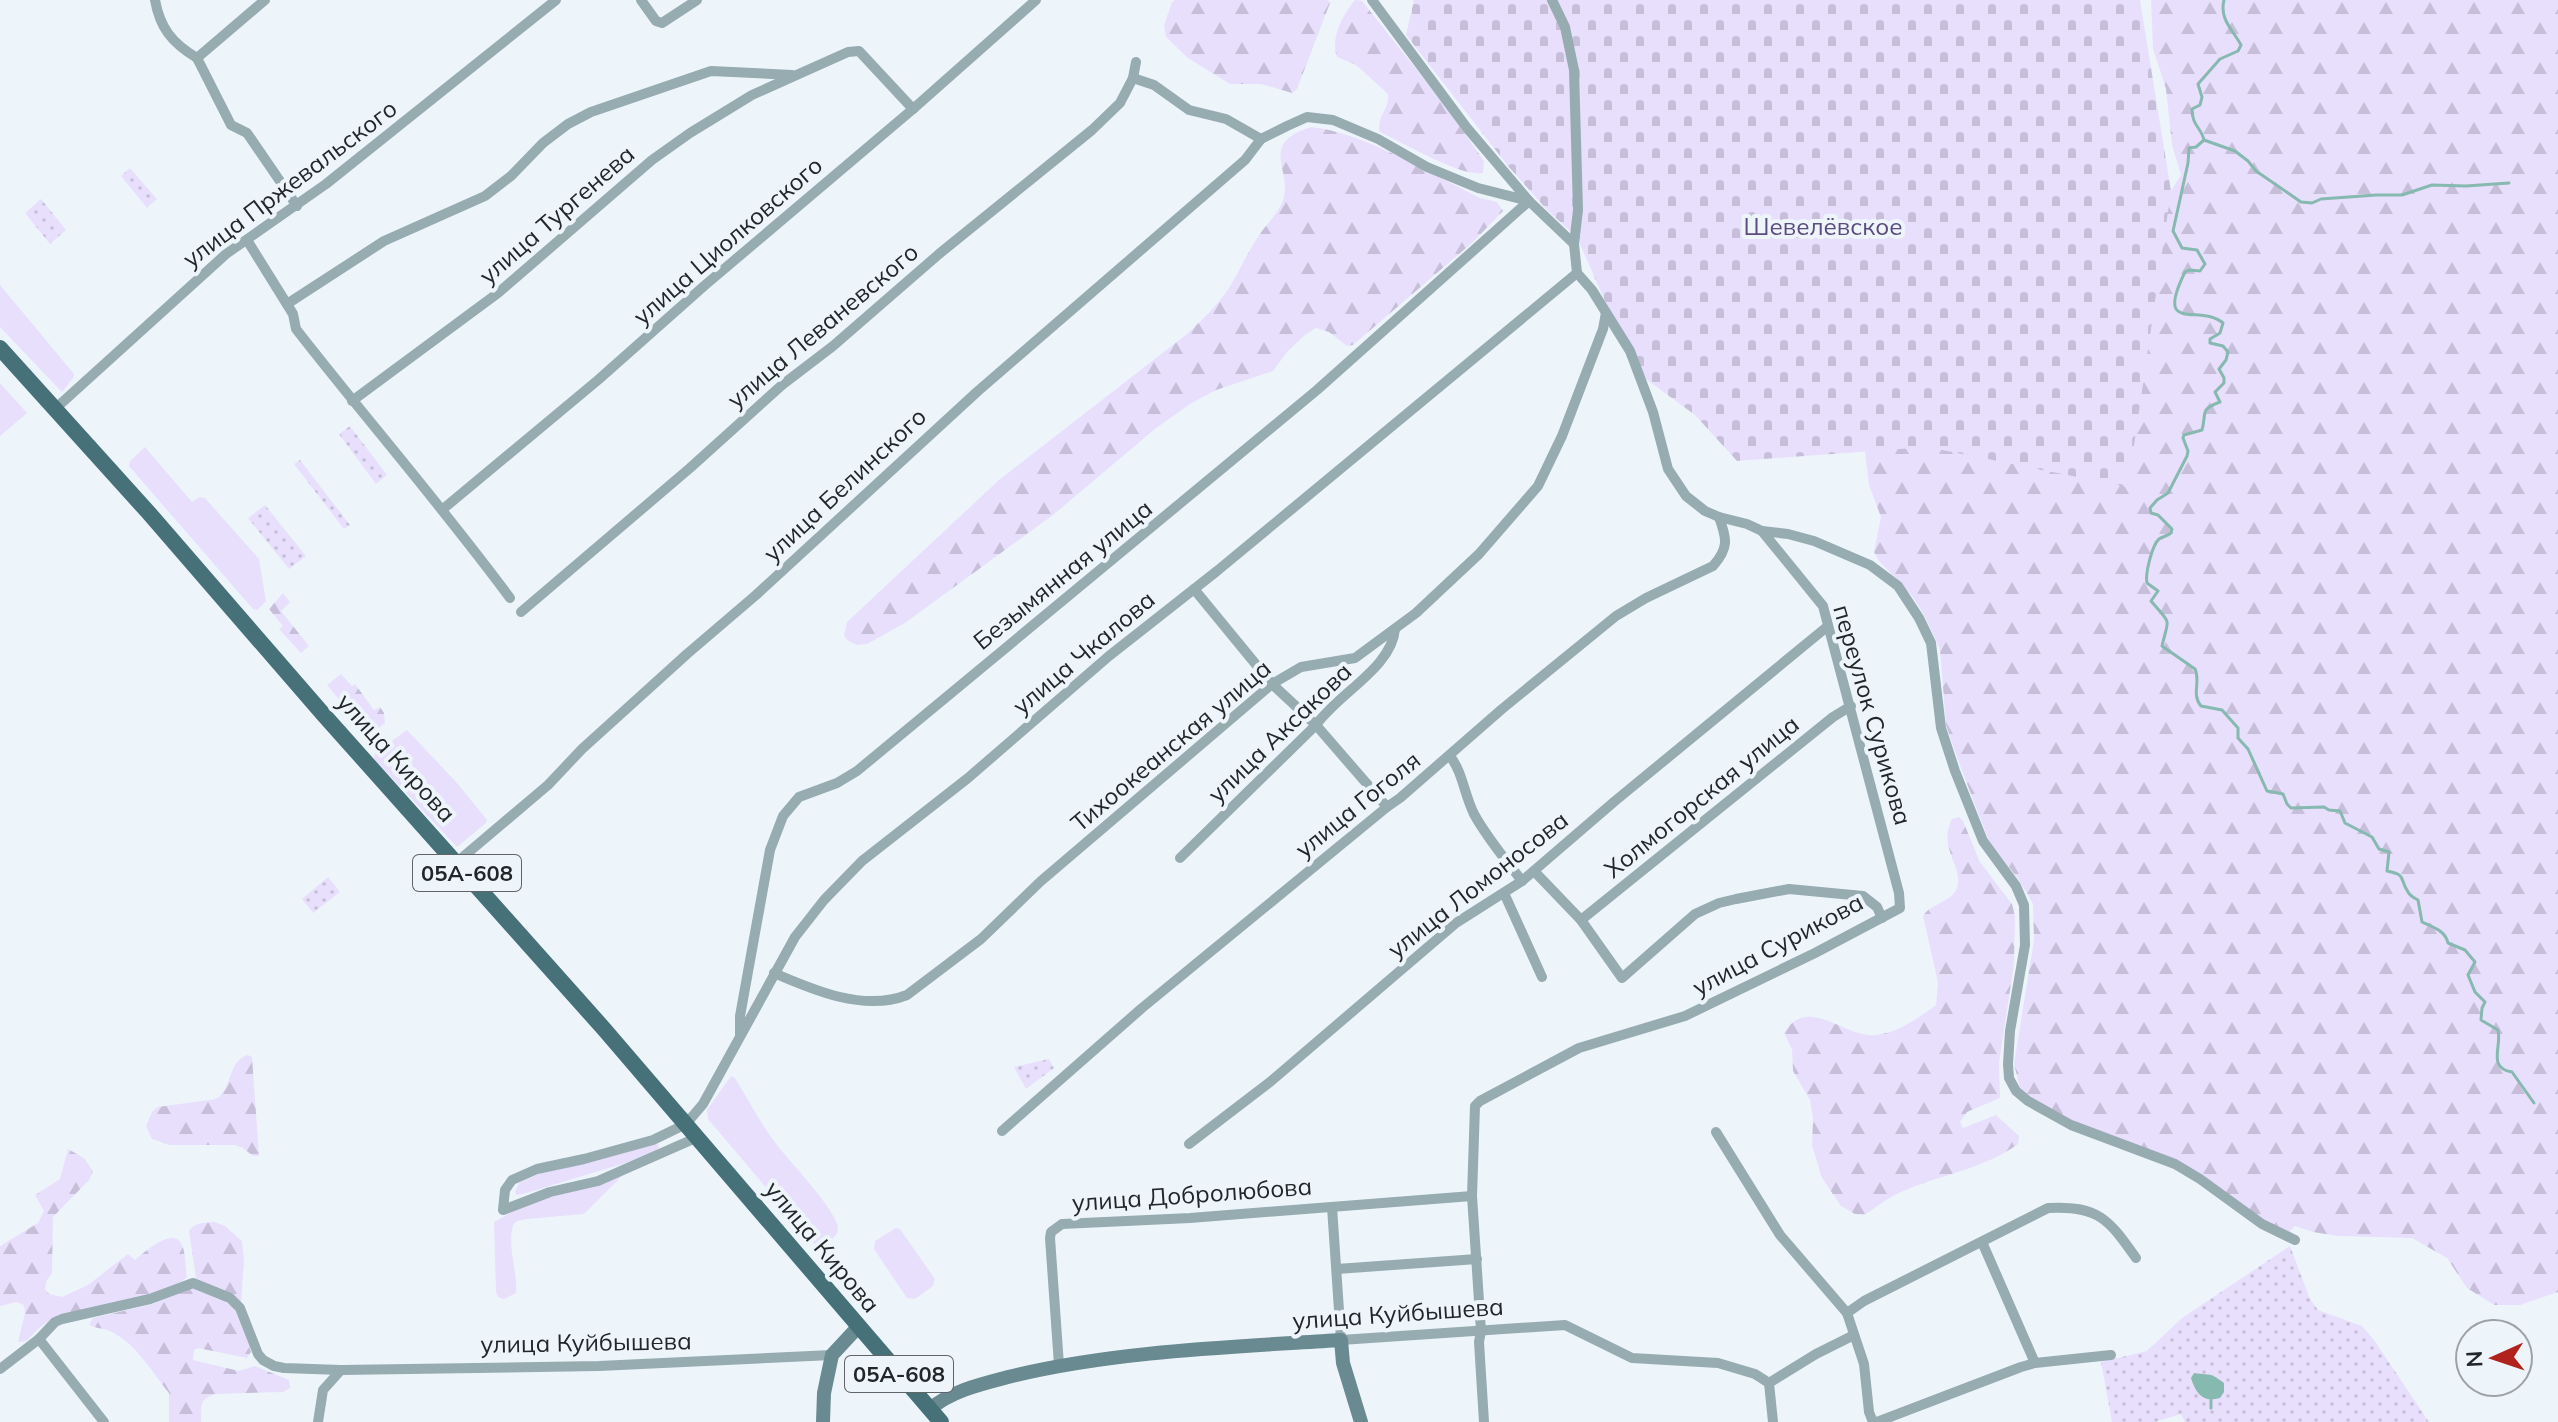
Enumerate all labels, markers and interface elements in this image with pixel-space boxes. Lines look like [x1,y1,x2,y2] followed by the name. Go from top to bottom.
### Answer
[176,93,403,274] street label: улица Пржевальского
[472,139,640,290] street label: улица Тургенева
[626,150,828,331] street label: улица Циолковского
[1744,211,1903,241] park label: Шевелёвское
[721,236,924,414] street label: улица Леваневского
[757,401,932,568] street label: улица Белинского
[967,493,1158,656] street label: Безымянная улица
[1006,584,1161,720] street label: улица Чкалова
[1827,601,1919,828] street label: переулок Сурикова
[1064,653,1276,838] street label: Тихоокеанская улица
[1201,656,1357,809] street label: улица Аксакова
[331,687,462,828] street label: улица Кирова
[1598,709,1805,884] street label: Холмогорская улица
[1289,745,1426,864] street label: улица Гоголя
[1381,804,1574,964] street label: улица Ломоносова
[413,855,521,891] road number: 05А-608
[1687,887,1868,1002] street label: улица Сурикова
[1071,1171,1313,1217] street label: улица Добролюбова
[759,1174,887,1318] street label: улица Кирова
[1291,1291,1504,1335] street label: улица Куйбышева
[2454,1318,2534,1398] north arrow
[480,1325,692,1359] street label: улица Куйбышева
[2460,1350,2488,1368] text: N
[845,1356,953,1392] road number: 05А-608

